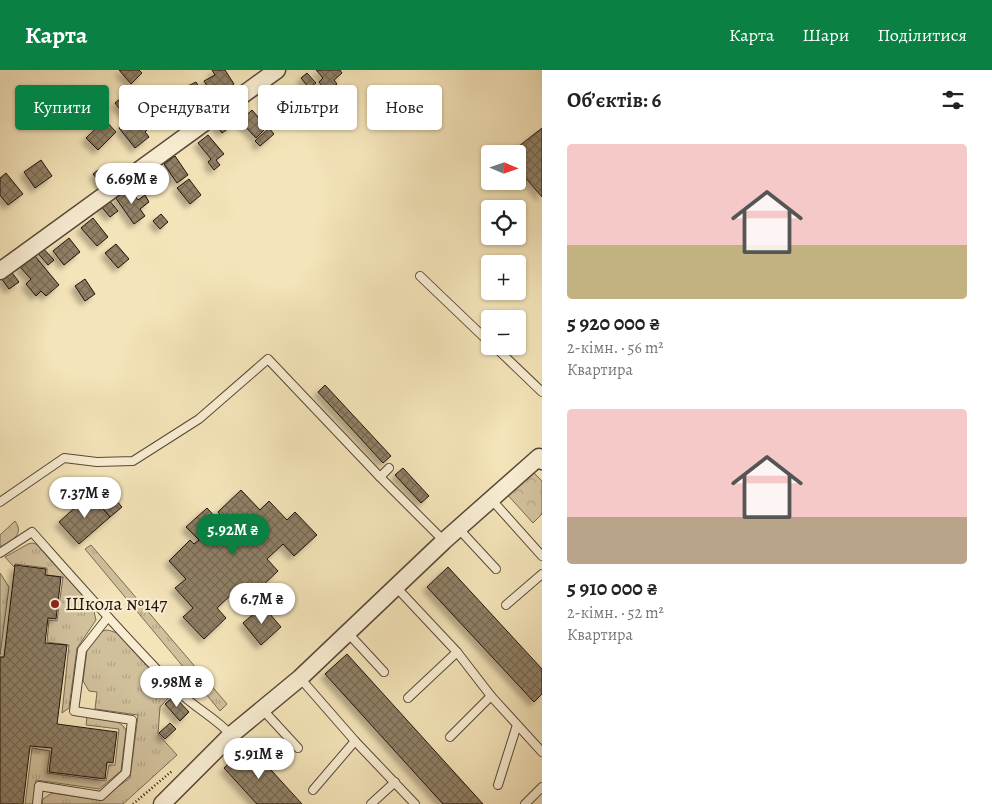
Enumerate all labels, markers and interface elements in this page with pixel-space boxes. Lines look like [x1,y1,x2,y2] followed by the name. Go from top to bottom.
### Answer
[25,19,87,51] text: Карта
[729,23,774,47] text: Карта
[802,23,849,47] text: Шари
[877,23,967,47] text: Поділитися
[15,85,109,130] chip: Купити
[119,85,248,130] chip: Орендувати
[258,85,357,130] chip: Фільтри
[367,85,442,130] chip: Нове
[567,86,661,114] text: Об’єктів: 6
[939,86,967,114] icon: filters
[481,145,526,190] north arrow
[481,145,526,355] map controls
[86,162,178,205] pin: 6.69M ₴
[106,168,158,190] text: 6.69M ₴
[722,177,812,267] icon: home
[481,200,526,245] button: locate
[481,255,526,300] button: +
[567,309,660,337] text: 5 920 000 ₴
[481,310,526,355] button: −
[567,337,664,359] text: 2-кімн. · 56 m²
[567,359,633,381] text: Квартира
[722,442,812,532] icon: home
[39,476,131,519] pin: 7.37M ₴
[60,482,110,504] text: 7.37M ₴
[187,514,279,556] pin: 5.92M ₴
[207,519,259,541] text: 5.92M ₴
[567,574,658,602] text: 5 910 000 ₴
[221,582,303,625] pin: 6.7M ₴
[240,588,284,610] text: 6.7M ₴
[65,591,167,617] place label: Школа №147
[49,598,61,610] marker: Школа №147
[567,602,664,624] text: 2-кімн. · 52 m²
[567,624,633,646] text: Квартира
[131,666,223,708] pin: 9.98M ₴
[151,671,203,693] text: 9.98M ₴
[213,738,305,780] pin: 5.91M ₴
[234,743,284,765] text: 5.91M ₴

